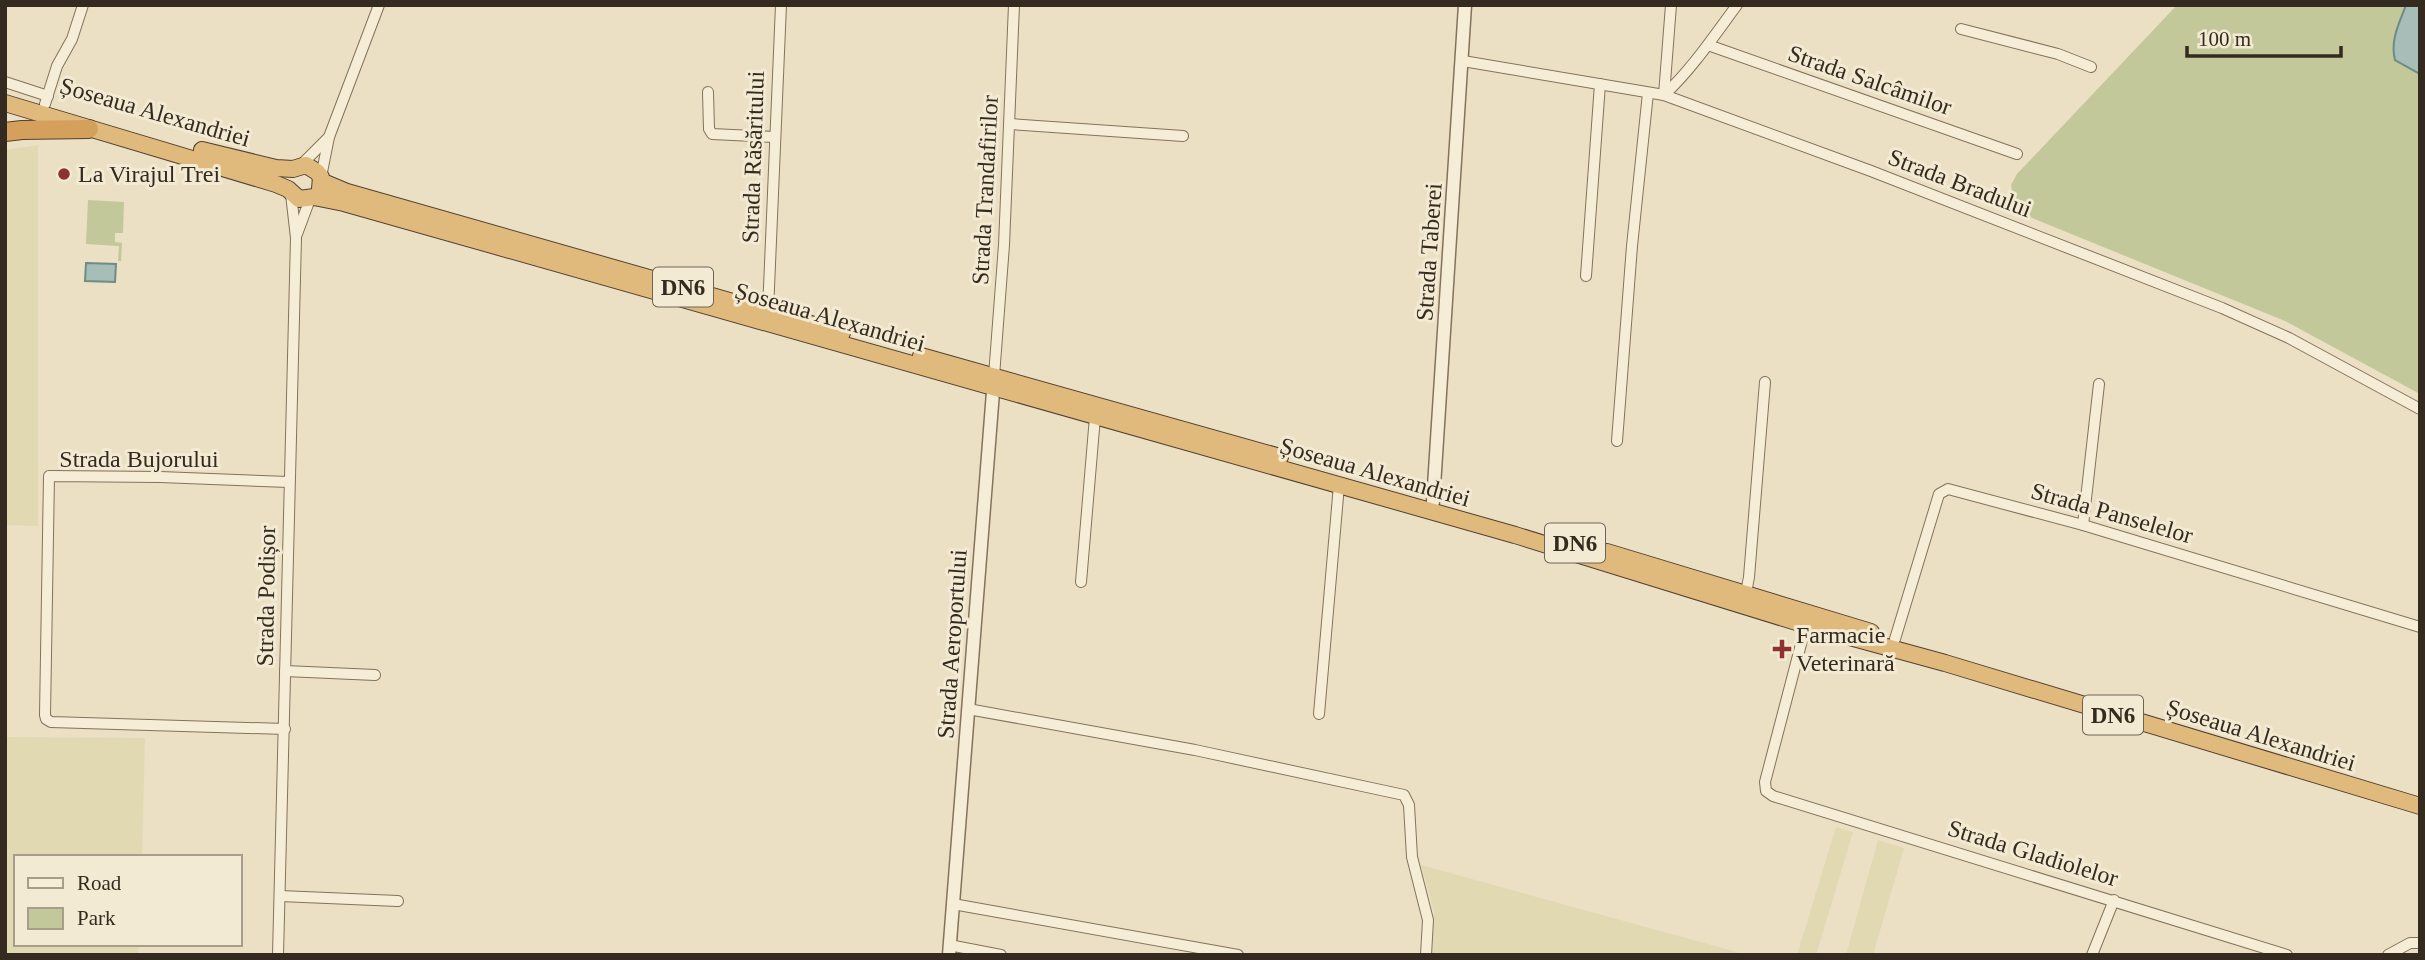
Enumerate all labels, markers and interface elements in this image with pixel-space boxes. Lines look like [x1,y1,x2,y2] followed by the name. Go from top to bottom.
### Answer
[2187,14,2341,58] scale bar
[2198,27,2251,51] text: 100 m
[1785,40,1955,120] street label: Strada Salcâmilor
[737,70,769,244] street label: Strada Răsăritului
[57,72,253,152] street label: Șoseaua Alexandriei
[967,94,1003,286] street label: Strada Trandafirilor
[1885,144,2036,222] street label: Strada Bradului
[78,161,220,187] place label: La Virajul Trei
[56,166,72,182] marker: La Virajul Trei
[1411,182,1447,322] street label: Strada Taberei
[653,268,713,306] road number: DN6
[732,277,928,357] street label: Șoseaua Alexandriei
[1277,432,1473,512] street label: Șoseaua Alexandriei
[59,446,219,472] street label: Strada Bujorului
[2028,477,2196,549] street label: Strada Panselelor
[1545,524,1605,562] road number: DN6
[252,525,280,667] street label: Strada Podișor
[932,548,972,740] street label: Strada Aeroportului
[1796,622,1895,676] place label: Farmacie Veterinară
[1774,641,1790,657] marker: Farmacie Veterinară
[2163,694,2359,776] street label: Șoseaua Alexandriei
[2083,695,2143,734] road number: DN6
[1945,815,2121,891] street label: Strada Gladiolelor
[14,855,242,946] legend
[77,871,122,895] text: Road
[77,906,116,930] text: Park

